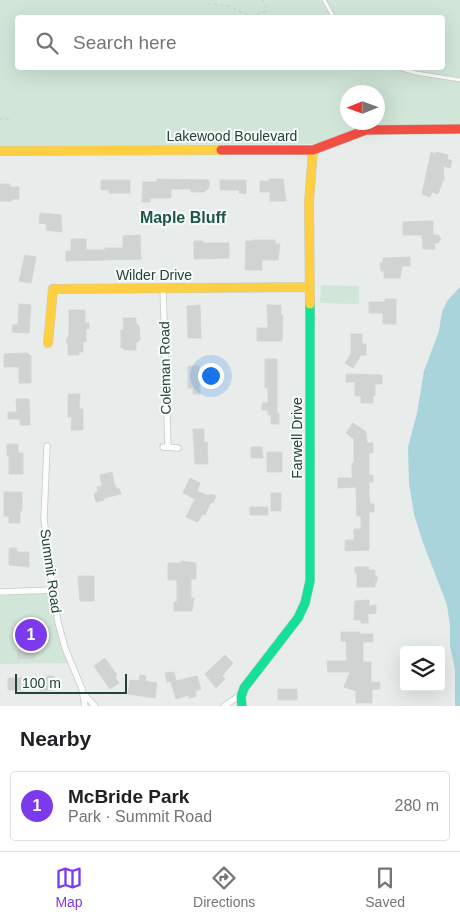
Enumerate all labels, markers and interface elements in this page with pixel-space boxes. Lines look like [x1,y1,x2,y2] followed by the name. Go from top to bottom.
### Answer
[15,15,445,70] search box
[33,29,61,57] icon: search
[73,32,177,53] text: Search here
[340,85,385,130] north arrow
[167,128,297,144] street label: Lakewood Boulevard
[140,209,227,226] district label: Maple Bluff
[116,267,192,283] street label: Wilder Drive
[156,321,174,415] street label: Coleman Road
[198,363,224,389] your location
[289,397,305,479] street label: Farwell Drive
[37,528,65,614] street label: Summit Road
[15,616,47,654] pin: 1
[400,646,445,691] map controls
[400,646,445,691] button: layers
[15,671,128,694] scale bar
[22,675,61,691] text: 100 m
[20,727,91,750] text: Nearby
[68,786,189,807] text: McBride Park
[33,797,41,814] text: 1
[395,797,439,814] text: 280 m
[68,808,212,825] text: Park · Summit Road
[55,864,83,910] tab: Map
[193,864,255,910] tab: Directions
[365,864,405,910] tab: Saved

